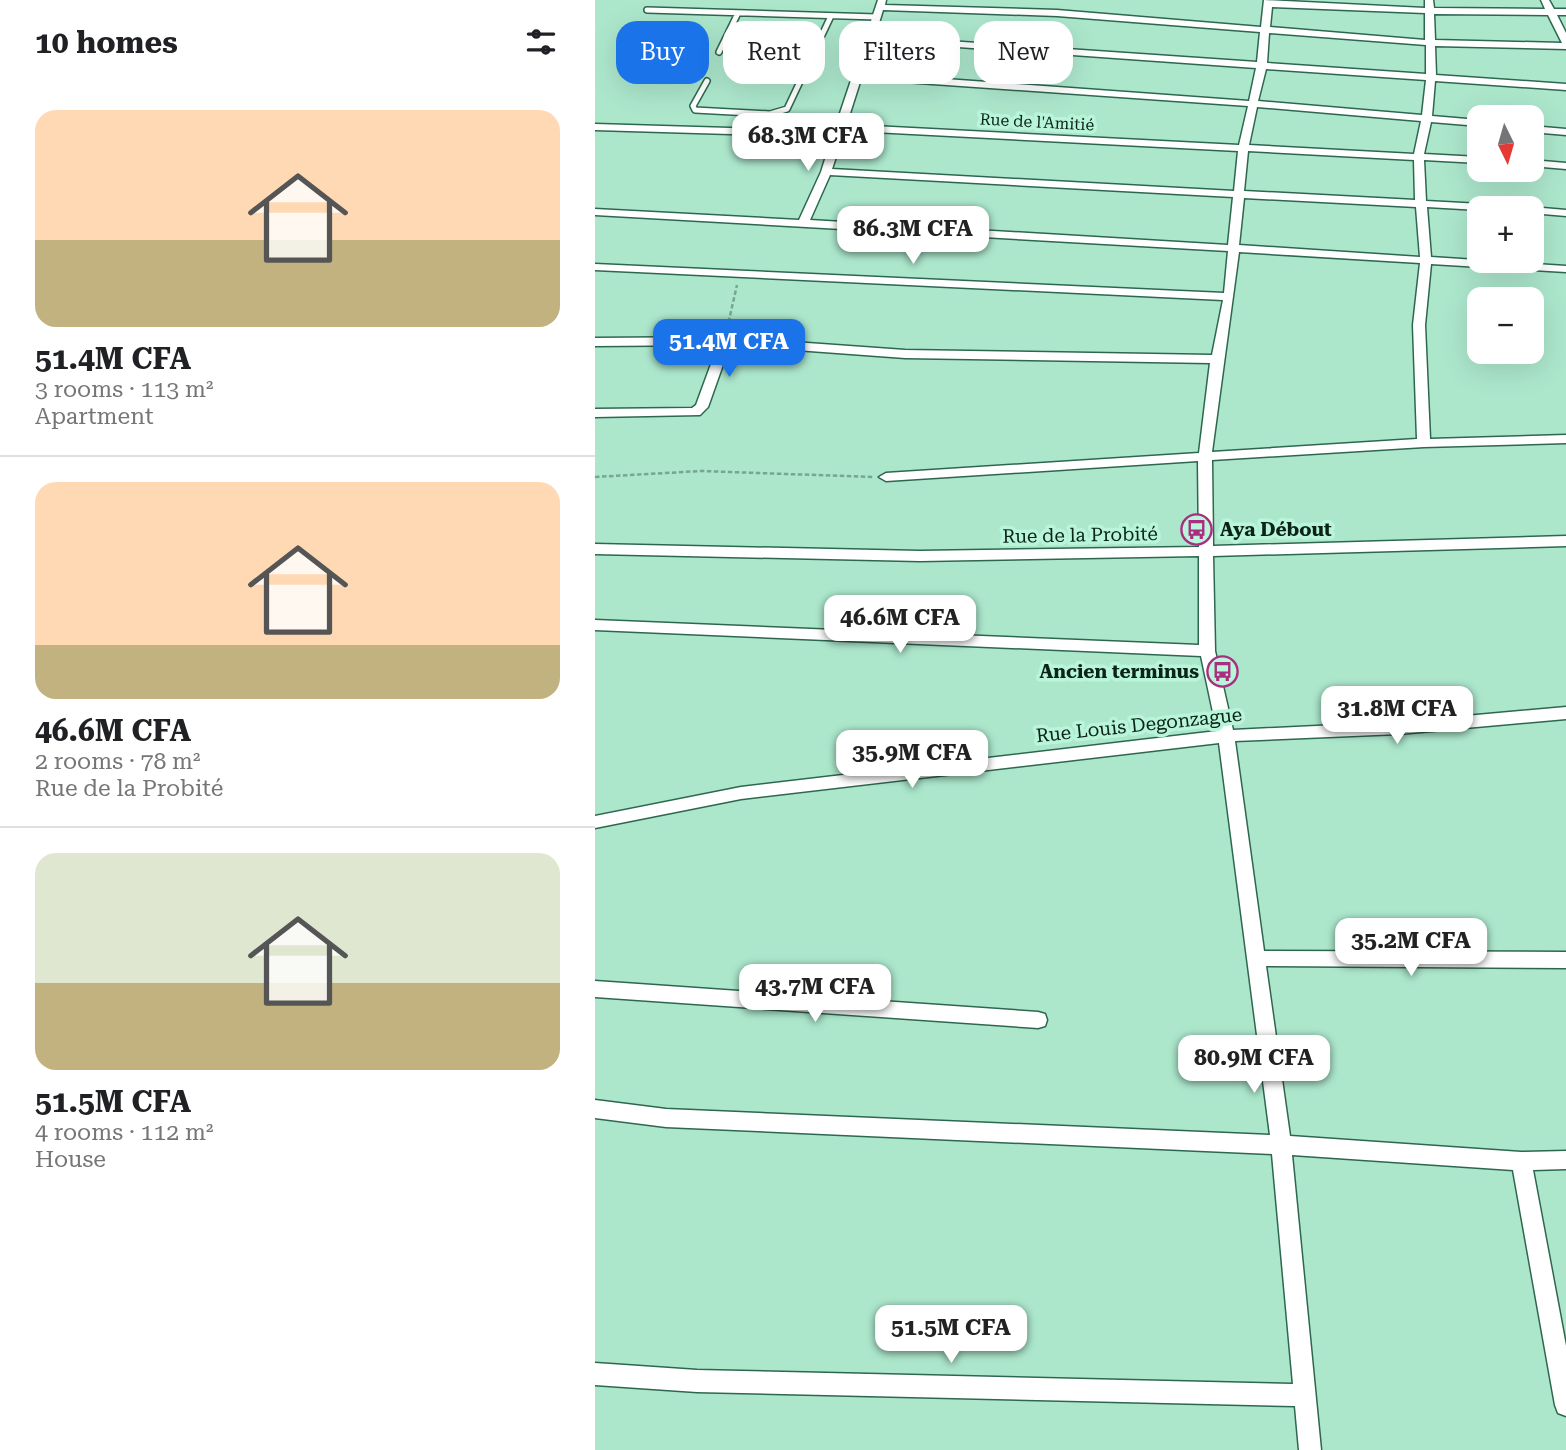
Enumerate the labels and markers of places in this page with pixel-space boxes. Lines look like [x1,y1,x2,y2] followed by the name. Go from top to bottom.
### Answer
[728,114,888,173] pin: 68.3M CFA
[833,206,993,266] pin: 86.3M CFA
[649,320,809,379] pin: 51.4M CFA
[1180,512,1214,546] bus stop icon: Aya Débout
[1220,518,1332,541] place label: Aya Débout
[820,596,980,655] pin: 46.6M CFA
[1205,654,1239,688] bus stop icon: Ancien terminus
[1040,660,1199,683] place label: Ancien terminus
[1317,686,1477,746] pin: 31.8M CFA
[832,730,992,790] pin: 35.9M CFA
[1331,918,1491,978] pin: 35.2M CFA
[735,964,895,1024] pin: 43.7M CFA
[1174,1036,1334,1095] pin: 80.9M CFA
[871,1306,1031,1365] pin: 51.5M CFA

